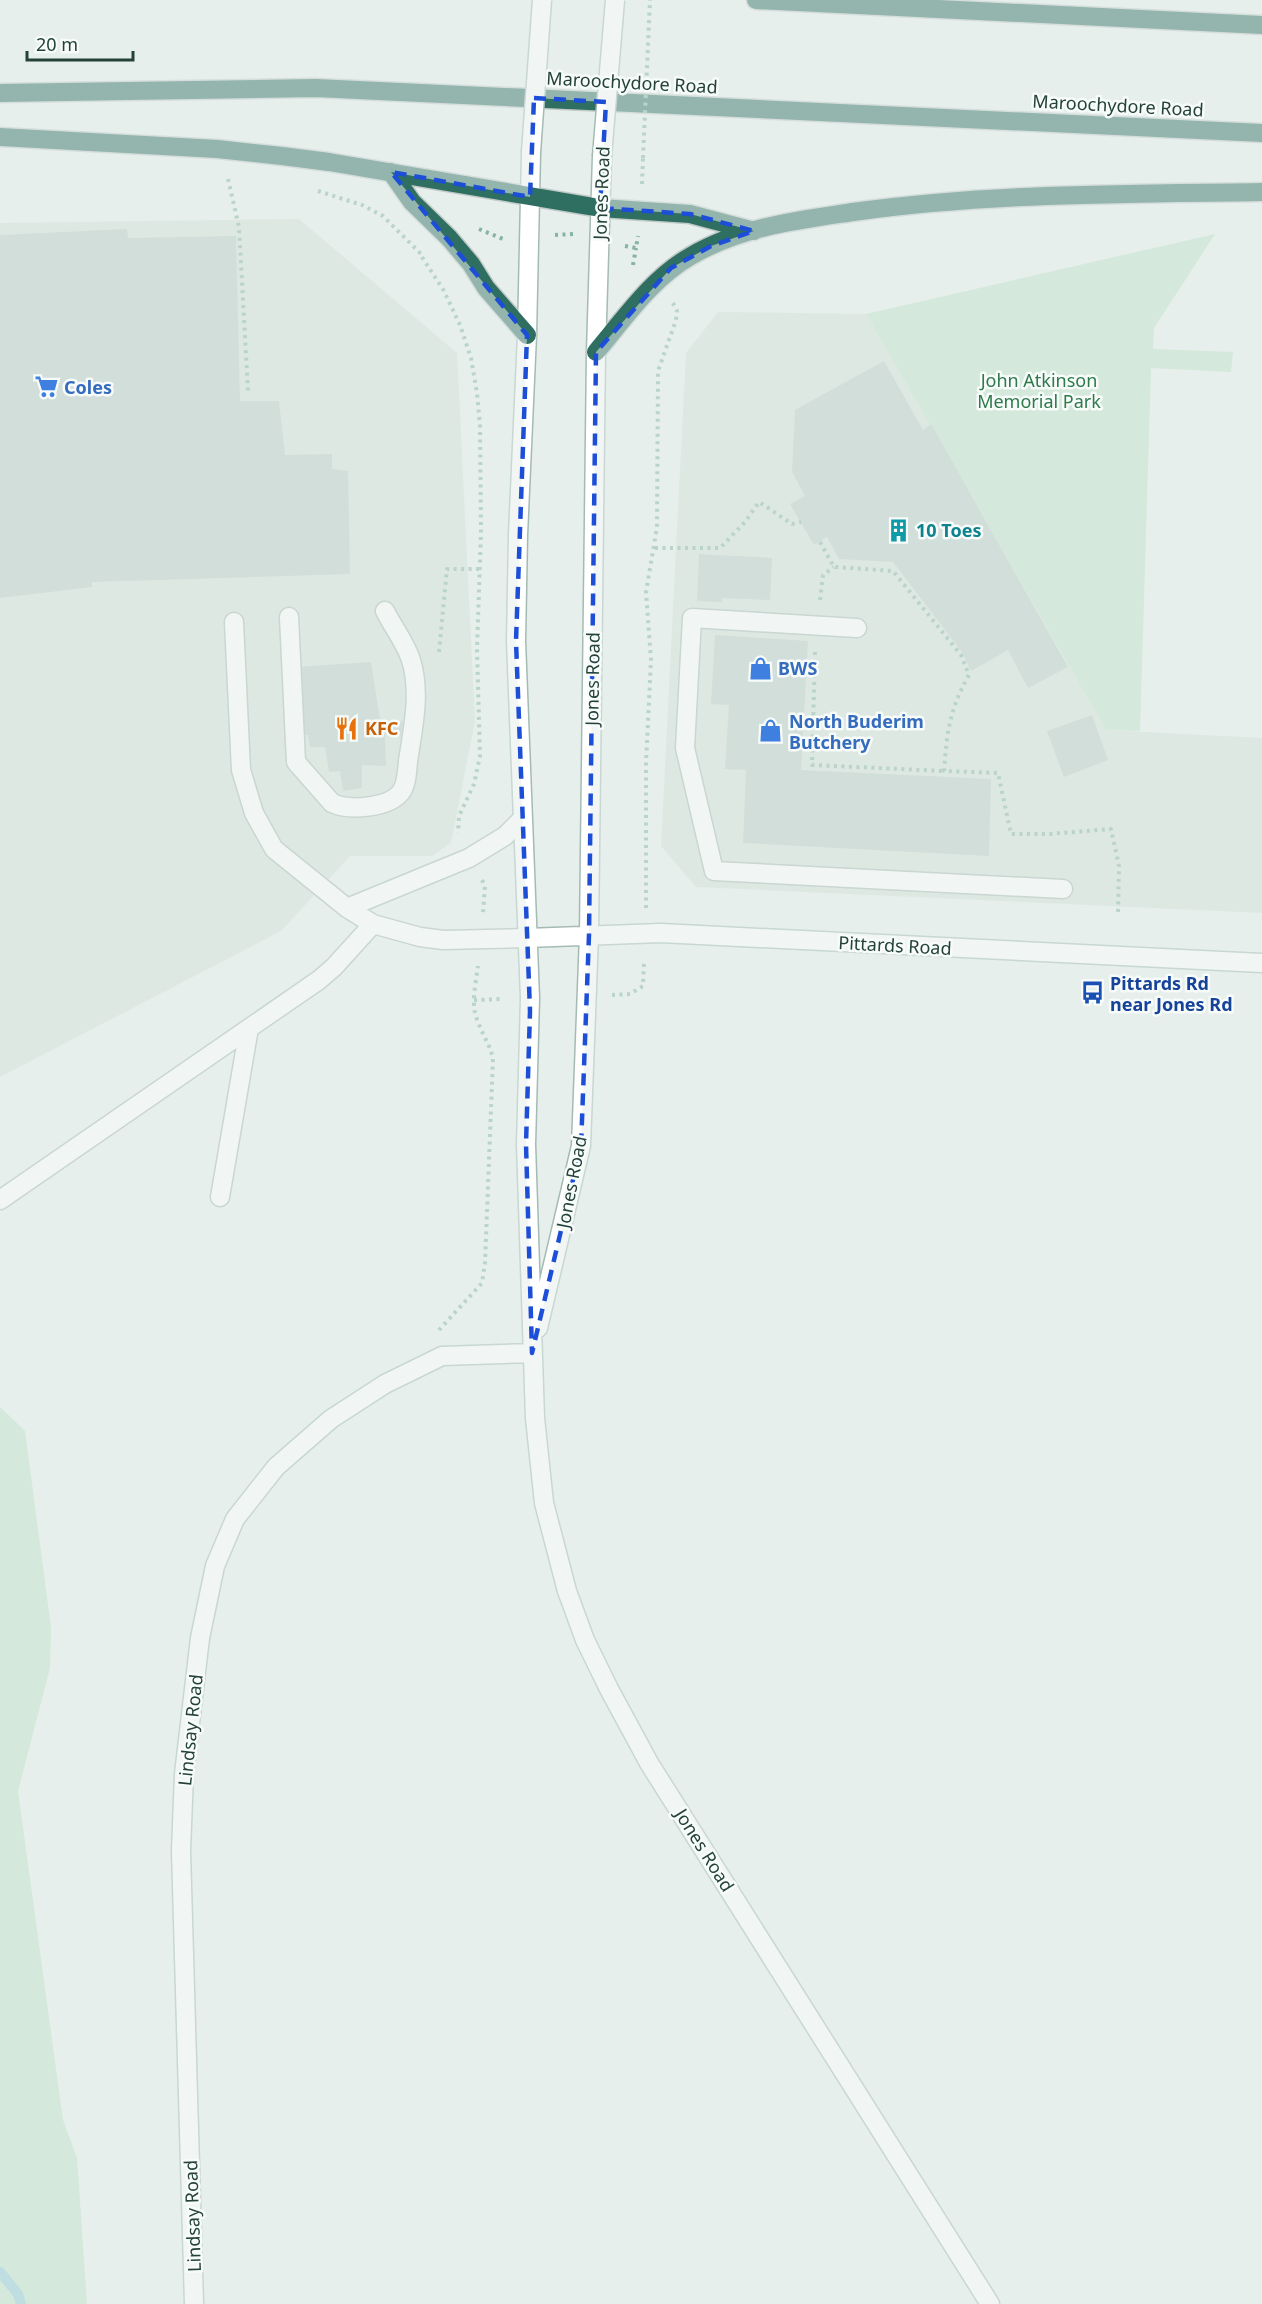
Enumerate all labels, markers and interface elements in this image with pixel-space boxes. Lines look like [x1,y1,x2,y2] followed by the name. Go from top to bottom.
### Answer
[27,24,134,62] scale bar
[36,32,78,56] text: 20 m
[546,66,718,98] street label: Maroochydore Road
[1032,89,1204,121] street label: Maroochydore Road
[587,146,615,242] street label: Jones Road
[977,368,1101,413] park label: John Atkinson Memorial Park
[33,374,59,400] supermarket icon: Coles
[64,375,112,399] place label: Coles
[885,517,911,543] building icon: 10 Toes
[916,518,981,542] place label: 10 Toes
[579,632,605,728] street label: Jones Road
[747,655,773,681] shop icon: BWS
[778,656,817,680] place label: BWS
[789,709,924,754] place label: North Buderim Butchery
[334,715,360,741] restaurant icon: KFC
[365,716,398,740] place label: KFC
[758,718,784,744] shop icon: North Buderim Butchery
[838,930,952,960] street label: Pittards Road
[1110,971,1233,1016] place label: Pittards Rd near Jones Rd
[1079,980,1105,1006] bus stop icon: Pittards Rd near Jones Rd
[550,1134,592,1232] street label: Jones Road
[172,1673,208,1787] street label: Lindsay Road
[669,1802,740,1896] street label: Jones Road
[178,2160,206,2272] street label: Lindsay Road

